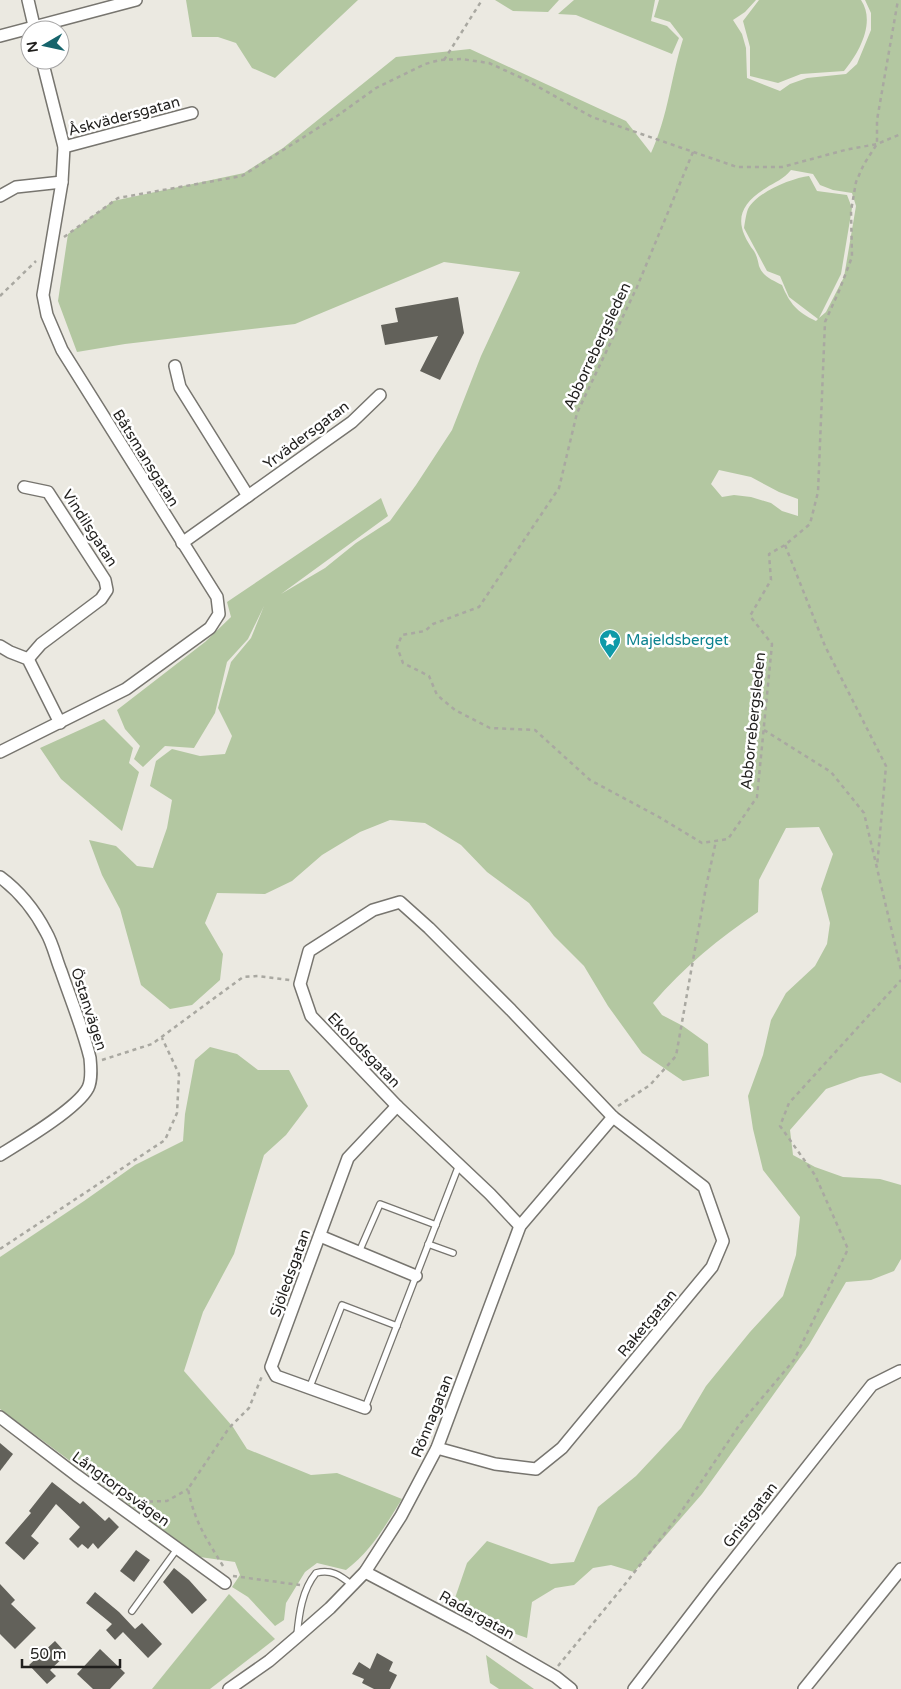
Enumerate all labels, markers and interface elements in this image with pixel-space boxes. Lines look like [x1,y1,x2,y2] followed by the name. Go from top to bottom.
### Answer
[20,20,70,70] north arrow
[23,40,42,54] text: N
[66,92,182,140] street label: Åskvädersgatan
[560,279,634,413] street label: Abborrebergsleden
[260,397,352,473] street label: Yrvädersgatan
[109,406,183,510] street label: Båtsmansgatan
[58,486,122,570] street label: Vindilsgatan
[598,628,622,659] place icon: Majeldsberget
[626,631,729,649] place label: Majeldsberget
[737,651,769,791] street label: Abborrebergsleden
[67,965,111,1053] street label: Östanvägen
[324,1009,404,1091] street label: Ekolodsgatan
[266,1227,314,1319] street label: Sjöledsgatan
[614,1286,680,1360] street label: Raketgatan
[407,1372,457,1460] street label: Rönnagatan
[69,1448,173,1530] street label: Långtorpsvägen
[719,1479,781,1551] street label: Gnistgatan
[436,1587,518,1643] street label: Radargatan
[22,1636,120,1668] scale bar
[30,1645,67,1663] text: 50 m

